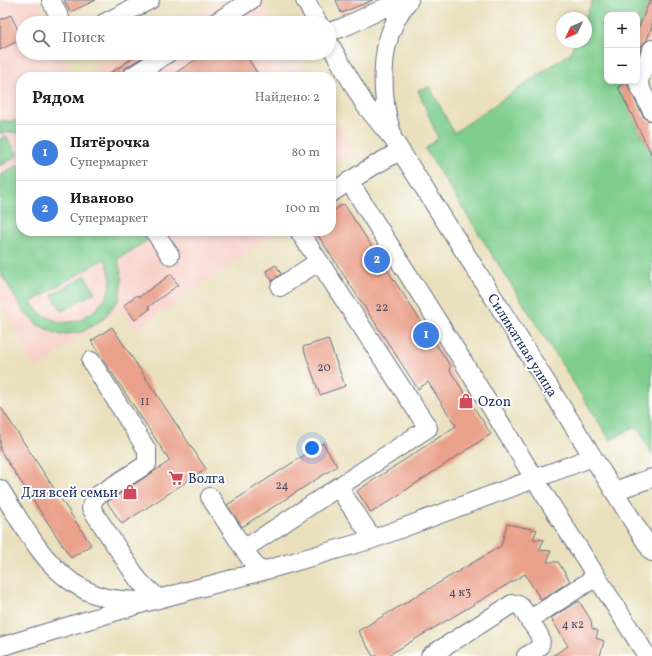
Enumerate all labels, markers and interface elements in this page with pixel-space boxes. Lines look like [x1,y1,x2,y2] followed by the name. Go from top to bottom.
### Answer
[556,12,592,48] north arrow
[604,12,640,84] map controls
[604,12,640,48] button: +
[16,16,336,60] search box
[30,27,52,49] icon: search
[62,28,105,49] text: Поиск
[604,48,640,84] button: −
[32,87,85,110] text: Рядом
[255,89,320,107] text: Найдено: 2
[70,133,150,154] text: Пятёрочка
[42,144,48,162] text: 1
[291,144,320,162] text: 80 m
[70,154,148,172] text: Супермаркет
[70,189,134,210] text: Иваново
[42,200,48,218] text: 2
[285,200,320,218] text: 100 m
[70,210,148,228] text: Супермаркет
[364,245,390,275] pin: 2
[482,290,561,401] street label: Силикатная улица
[376,300,388,316] house number: 22
[413,320,439,350] pin: 1
[317,360,331,376] house number: 20
[457,392,475,410] shop icon: Ozon
[478,393,511,412] place label: Ozon
[140,394,150,410] house number: 11
[302,438,322,458] your location
[167,469,185,487] supermarket icon: Волга
[188,470,225,489] place label: Волга
[275,478,289,494] house number: 24
[121,483,139,501] shop icon: Для всей семьи
[21,484,118,503] place label: Для всей семьи
[449,585,471,601] house number: 4 к3
[562,617,584,633] house number: 4 к2

